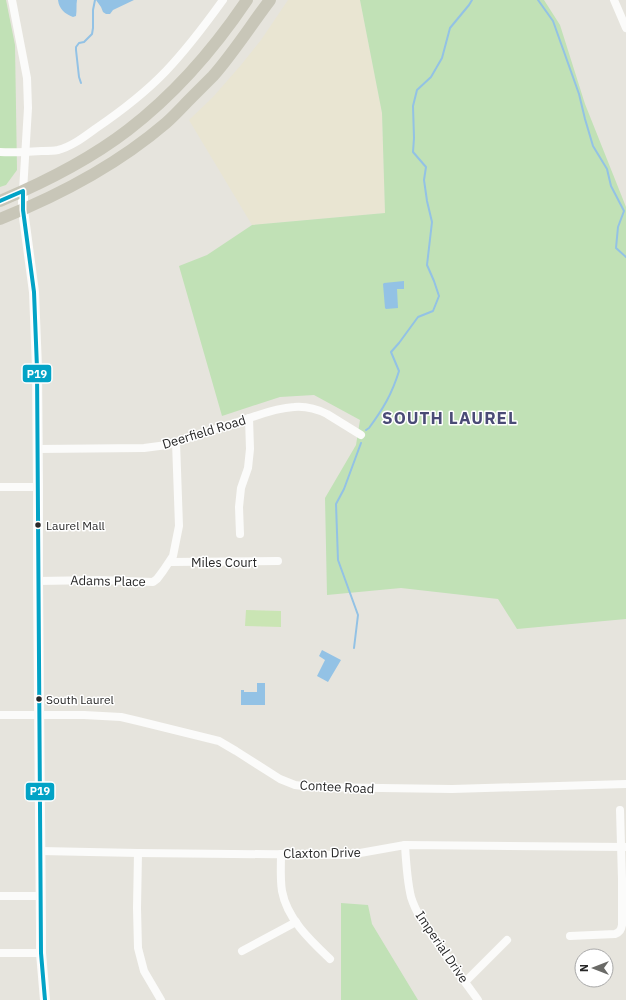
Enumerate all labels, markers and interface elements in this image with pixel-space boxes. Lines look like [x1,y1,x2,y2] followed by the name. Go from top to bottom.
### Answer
[22,364,52,383] line badge: P19
[27,367,48,381] text: P19
[382,407,518,429] district label: SOUTH LAUREL
[160,411,248,453] street label: Deerfield Road
[46,518,105,533] place label: Laurel Mall
[33,520,43,530] marker: Laurel Mall
[191,554,257,571] street label: Miles Court
[70,572,146,590] street label: Adams Place
[46,692,114,707] place label: South Laurel
[34,694,44,704] marker: South Laurel
[299,777,375,797] street label: Contee Road
[25,782,55,801] line badge: P19
[30,784,51,798] text: P19
[283,844,361,862] street label: Claxton Drive
[412,908,472,986] street label: Imperial Drive
[574,948,614,988] north arrow
[577,964,591,972] text: N

